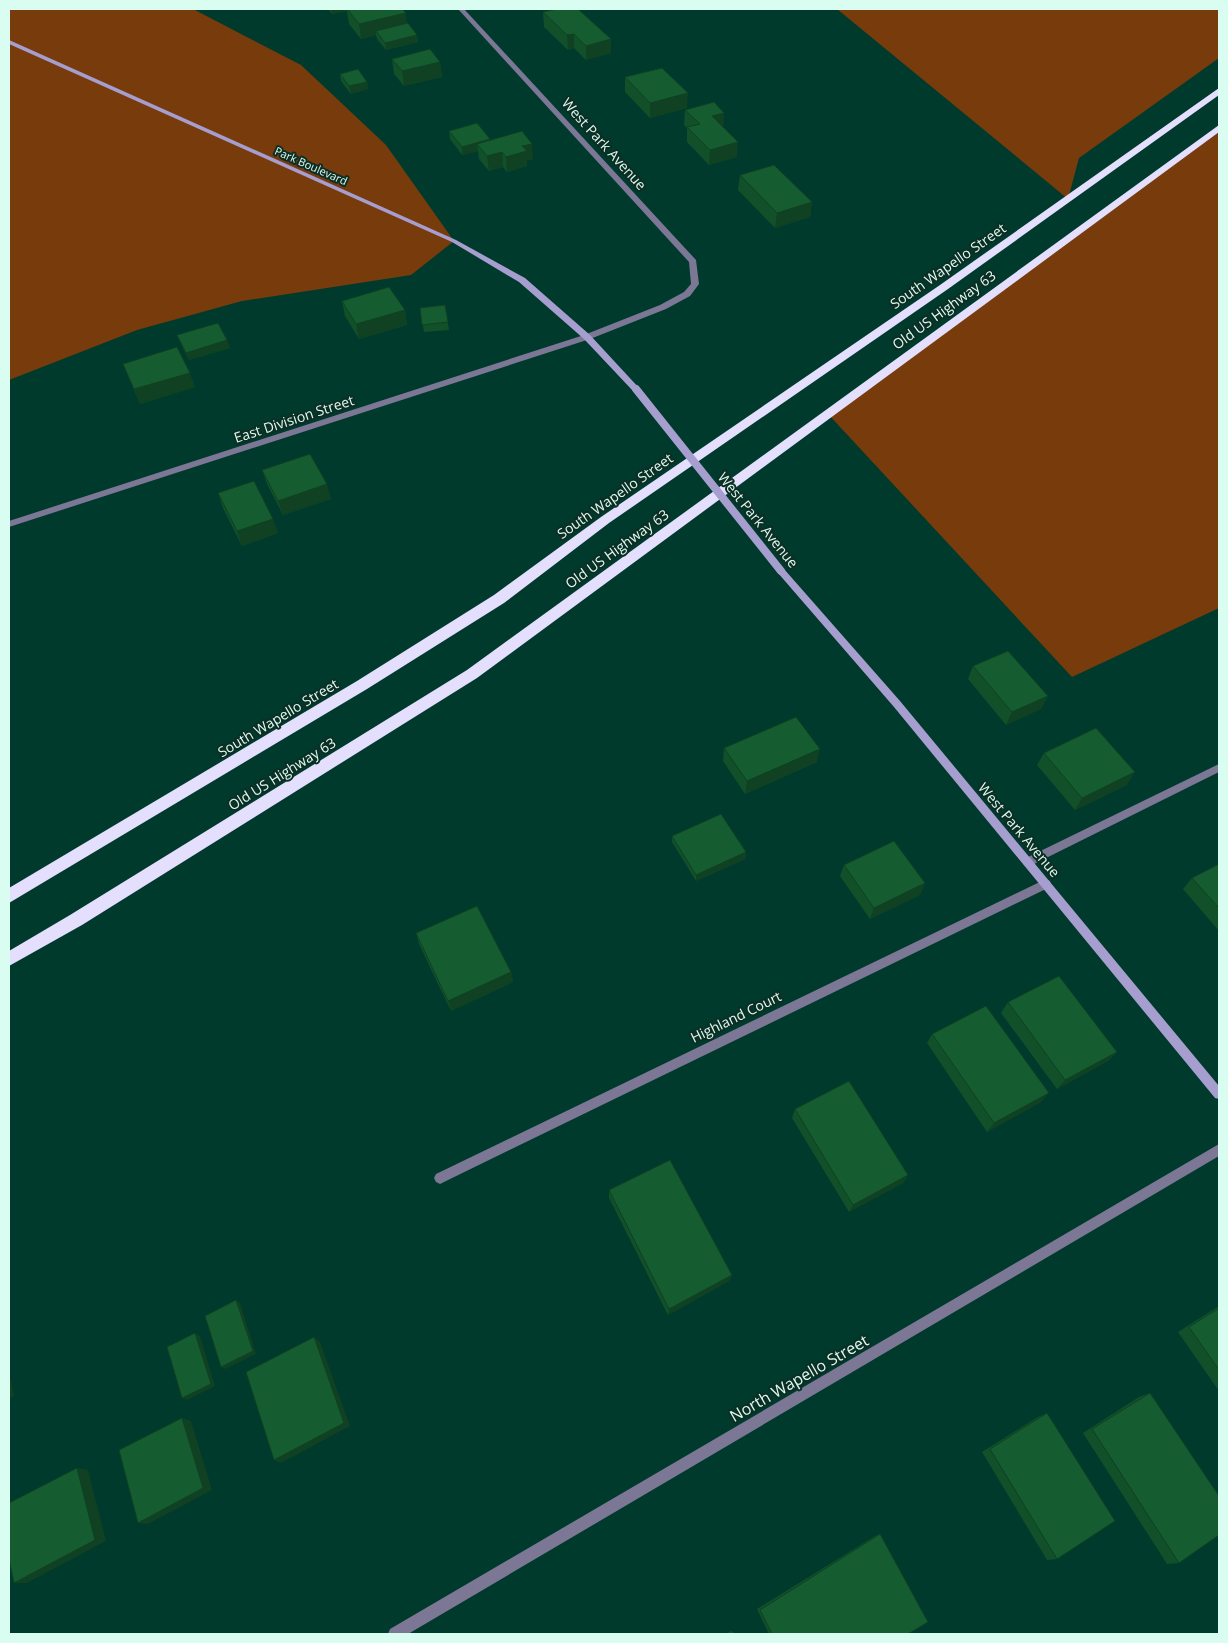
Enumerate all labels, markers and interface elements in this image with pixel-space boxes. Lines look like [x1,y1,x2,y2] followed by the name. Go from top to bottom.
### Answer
[558,94,651,194] street label: West Park Avenue
[272,143,350,188] street label: Park Boulevard
[886,218,1009,313] street label: South Wapello Street
[888,266,999,354] street label: Old US Highway 63
[231,390,356,447] street label: East Division Street
[553,448,676,543] street label: South Wapello Street
[714,468,803,572] street label: West Park Avenue
[561,505,672,593] street label: Old US Highway 63
[214,674,341,761] street label: South Wapello Street
[224,733,339,814] street label: Old US Highway 63
[974,778,1065,881] street label: West Park Avenue
[687,986,784,1047] street label: Highland Court
[726,1329,873,1427] street label: North Wapello Street

